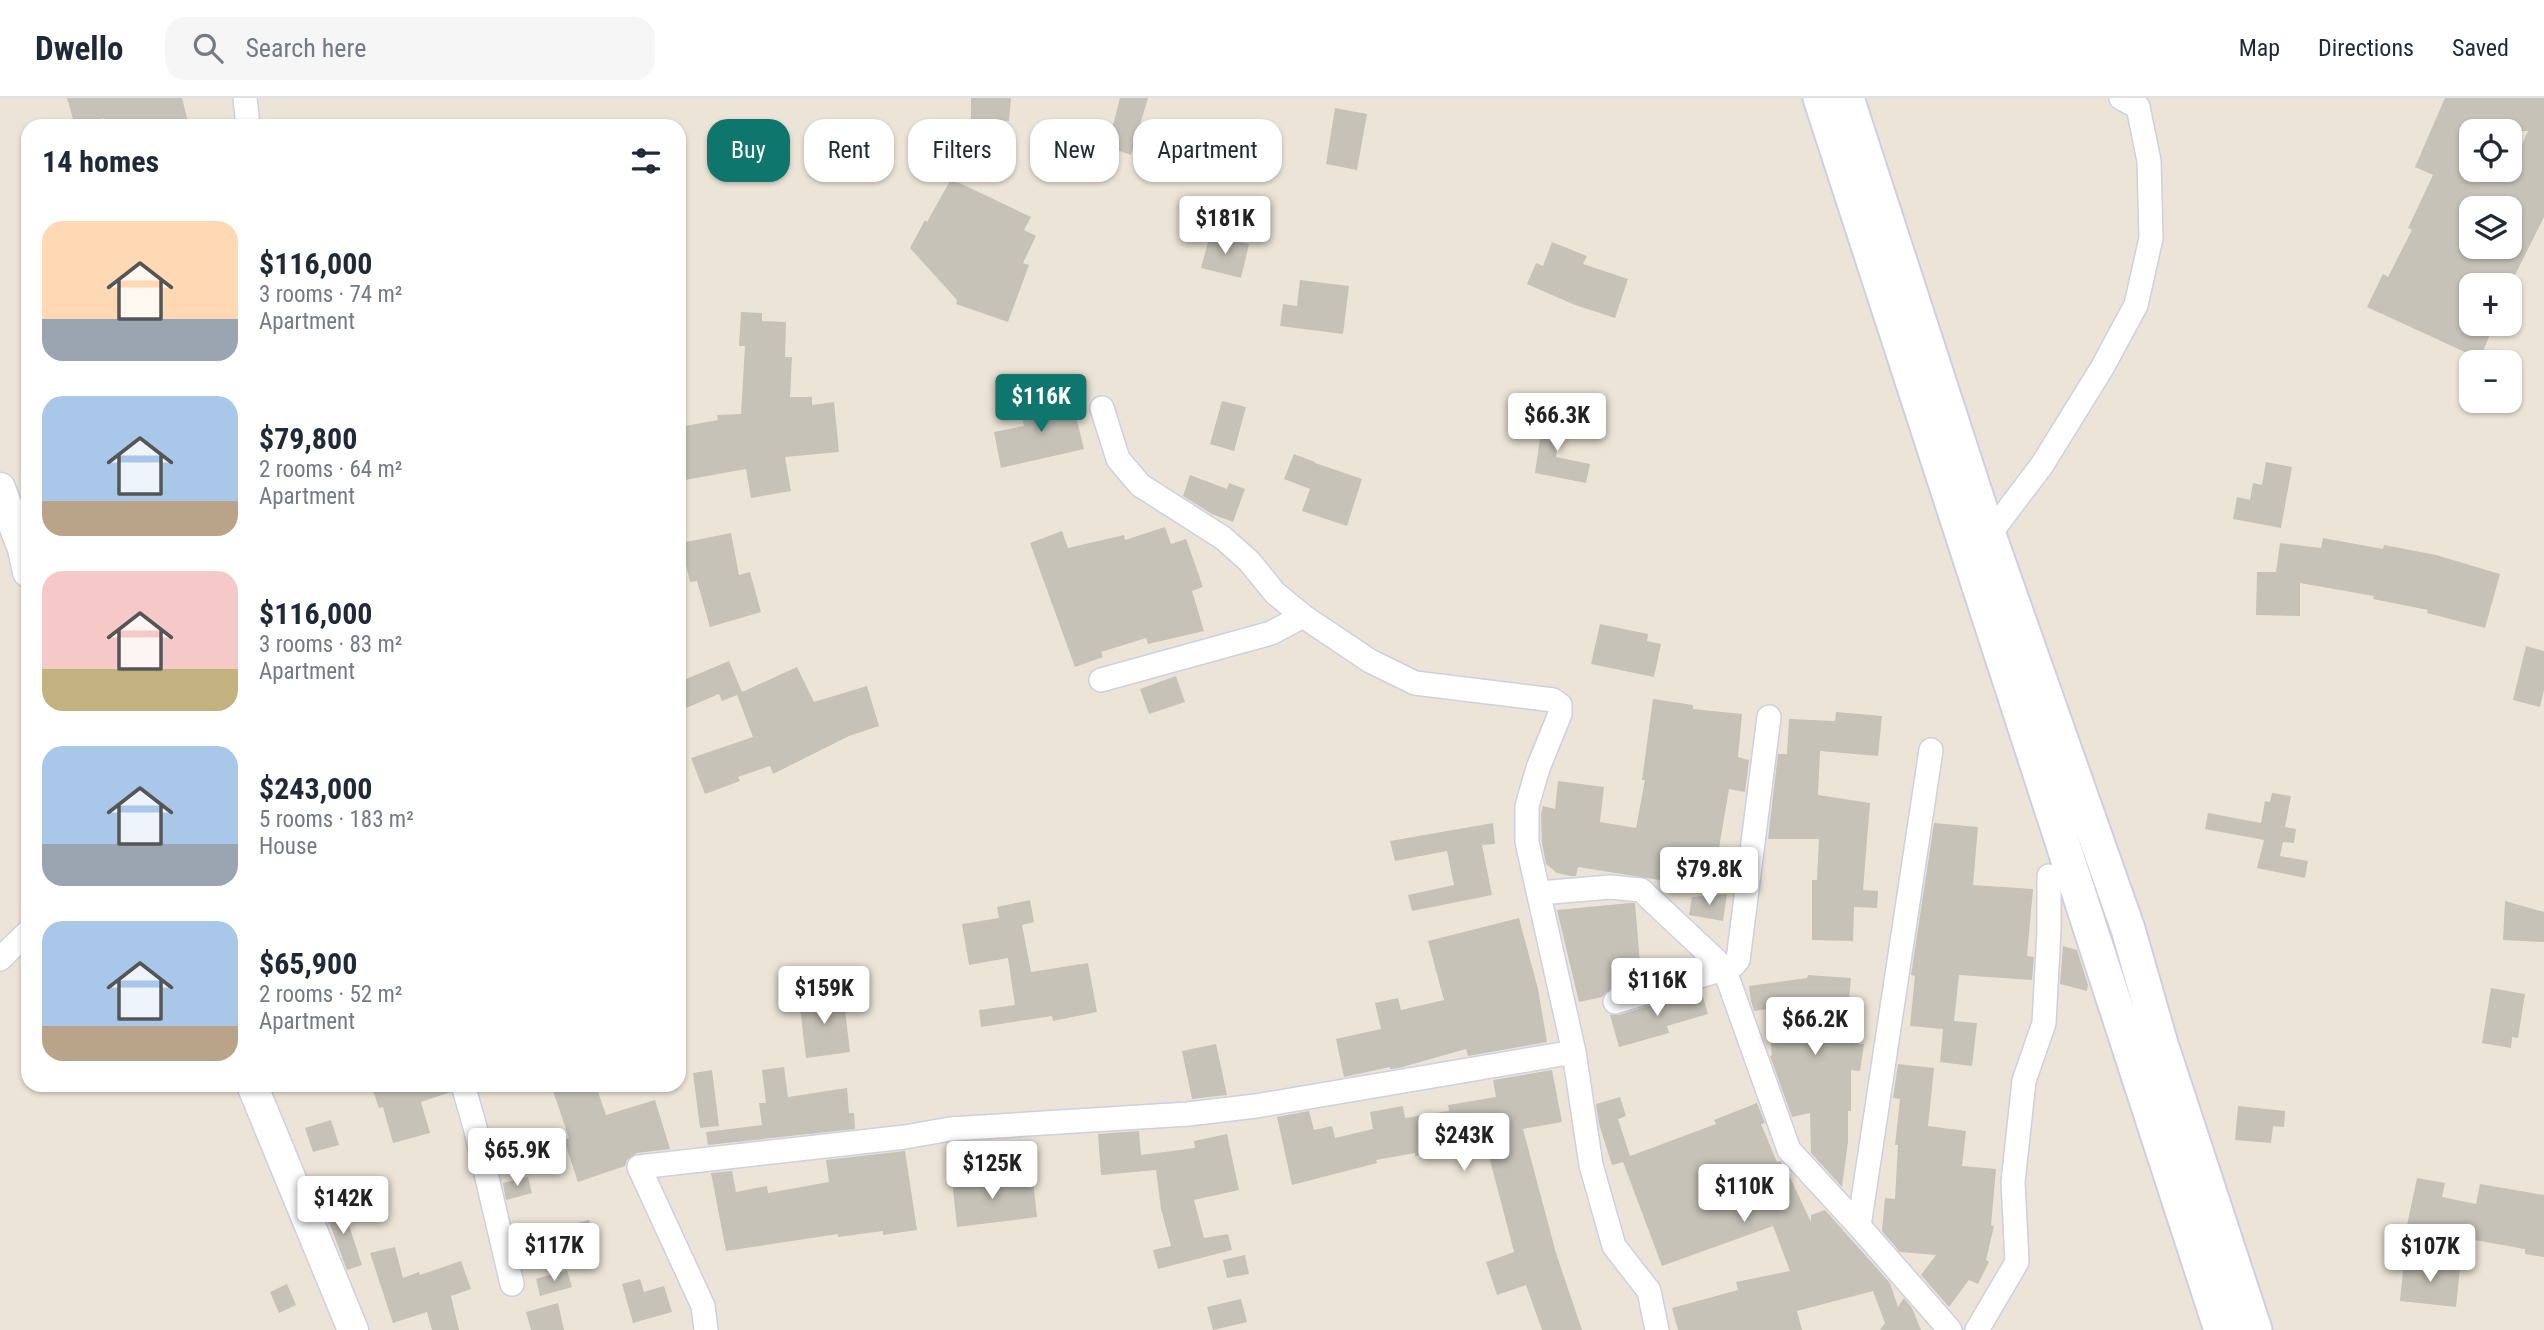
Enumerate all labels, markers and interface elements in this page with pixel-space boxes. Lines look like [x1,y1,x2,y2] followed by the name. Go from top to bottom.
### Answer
[165,17,655,80] search box
[35,29,123,68] text: Dwello
[189,29,227,67] icon: search
[245,33,366,63] text: Search here
[2239,34,2280,62] text: Map
[2318,34,2414,62] text: Directions
[2452,34,2509,62] text: Saved
[707,119,790,182] chip: Buy
[804,119,894,182] chip: Rent
[908,119,1016,182] chip: Filters
[1030,119,1119,182] chip: New
[1133,119,1282,182] chip: Apartment
[2459,119,2522,413] map controls
[2459,119,2522,182] button: locate
[627,142,665,180] icon: filters
[42,144,159,179] text: 14 homes
[2459,196,2522,259] button: layers
[1176,197,1274,256] pin: $181K
[1195,205,1255,232] text: $181K
[259,246,372,281] text: $116,000
[98,249,182,333] icon: home
[2459,273,2522,336] button: +
[259,281,402,308] text: 3 rooms · 74 m²
[259,308,355,335] text: Apartment
[2459,350,2522,413] button: −
[992,374,1090,434] pin: $116K
[1011,383,1071,410] text: $116K
[1500,394,1614,453] pin: $66.3K
[1524,402,1590,429] text: $66.3K
[259,421,357,456] text: $79,800
[98,424,182,508] icon: home
[259,456,402,483] text: 2 rooms · 64 m²
[259,483,355,510] text: Apartment
[259,596,372,631] text: $116,000
[98,599,182,683] icon: home
[259,631,402,658] text: 3 rooms · 83 m²
[259,658,355,685] text: Apartment
[259,771,372,806] text: $243,000
[98,774,182,858] icon: home
[259,806,414,833] text: 5 rooms · 183 m²
[259,833,317,860] text: House
[1652,848,1766,907] pin: $79.8K
[1676,856,1742,883] text: $79.8K
[259,946,357,981] text: $65,900
[98,949,182,1033] icon: home
[1608,958,1706,1018] pin: $116K
[775,967,873,1026] pin: $159K
[1627,967,1687,994] text: $116K
[794,975,854,1002] text: $159K
[259,981,402,1008] text: 2 rooms · 52 m²
[1758,998,1872,1057] pin: $66.2K
[1782,1006,1848,1033] text: $66.2K
[259,1008,355,1035] text: Apartment
[1415,1114,1513,1173] pin: $243K
[1434,1122,1494,1149] text: $243K
[460,1128,574,1188] pin: $65.9K
[484,1137,550,1164] text: $65.9K
[943,1142,1041,1201] pin: $125K
[962,1150,1022,1177] text: $125K
[1695,1164,1793,1224] pin: $110K
[1714,1173,1774,1200] text: $110K
[294,1176,392,1236] pin: $142K
[313,1185,373,1212] text: $142K
[505,1224,603,1283] pin: $117K
[2381,1224,2479,1284] pin: $107K
[524,1232,584,1259] text: $117K
[2400,1233,2460,1260] text: $107K

